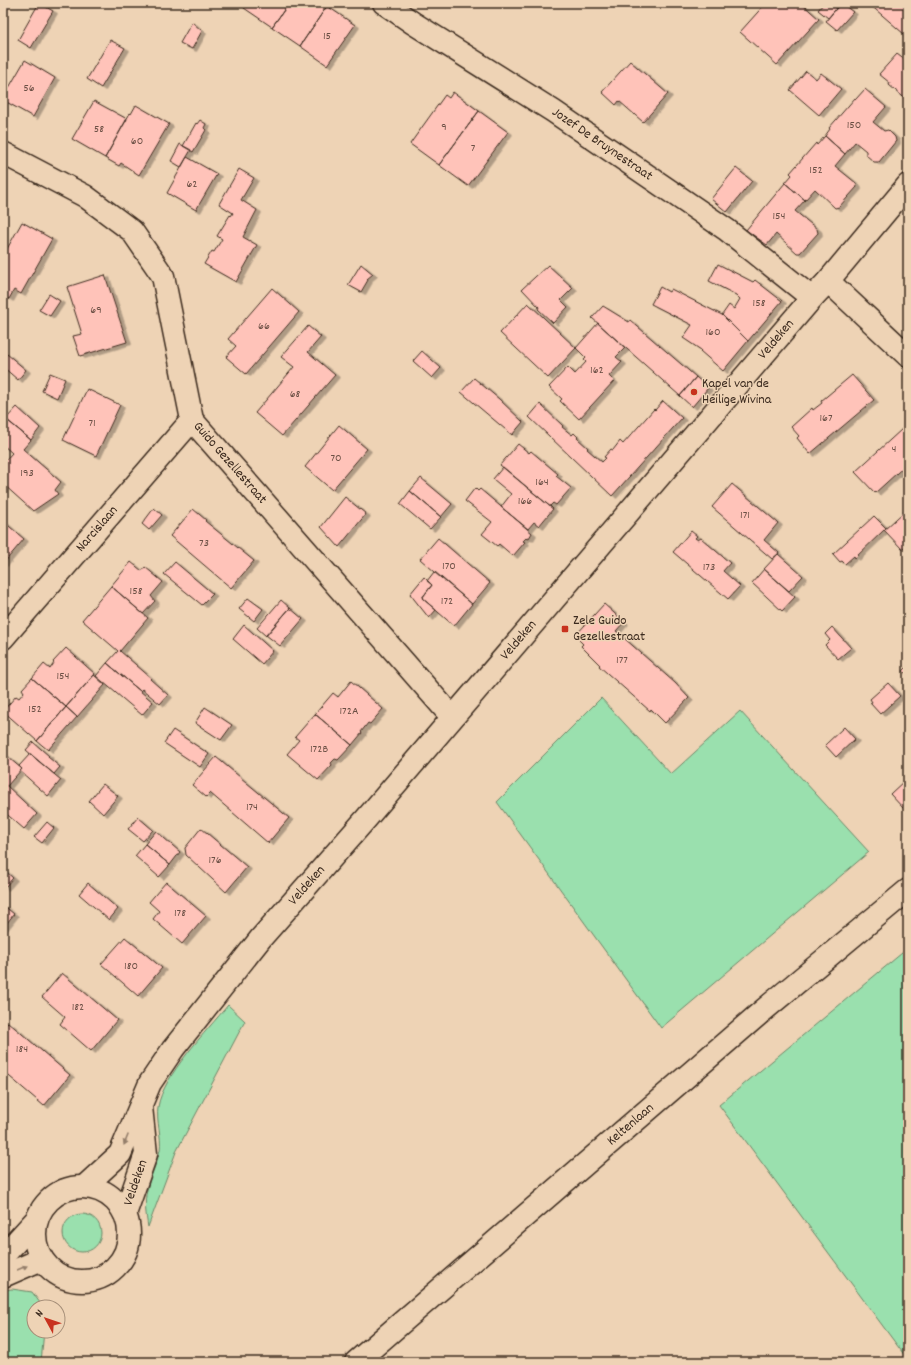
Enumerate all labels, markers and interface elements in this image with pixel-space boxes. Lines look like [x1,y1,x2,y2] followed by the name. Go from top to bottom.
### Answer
[323,28,331,45] house number: 15
[23,80,35,97] house number: 56
[548,103,657,186] street label: Jozef De Bruynestraat
[847,117,861,134] house number: 150
[441,119,447,136] house number: 9
[94,121,104,138] house number: 58
[131,133,143,150] house number: 60
[471,140,476,157] house number: 7
[809,162,823,179] house number: 152
[186,176,198,193] house number: 62
[772,208,786,225] house number: 154
[753,295,766,312] house number: 158
[90,302,102,319] house number: 69
[753,315,799,364] street label: Veldeken
[258,318,270,335] house number: 66
[705,324,721,341] house number: 160
[590,362,604,379] house number: 162
[702,374,772,410] place label: Kapel van de Heilige Wivina
[290,386,301,403] house number: 68
[689,387,699,397] marker: Kapel van de Heilige Wivina
[819,410,833,427] house number: 167
[88,415,96,432] house number: 71
[188,417,271,509] street label: Guido Gezellestraat
[892,441,897,458] house number: 4
[330,450,342,467] house number: 70
[20,465,34,482] house number: 193
[535,474,549,491] house number: 164
[518,493,532,510] house number: 166
[72,502,123,557] street label: Narcislaan
[740,507,750,524] house number: 171
[199,535,209,552] house number: 73
[442,558,456,575] house number: 170
[703,559,715,576] house number: 173
[130,583,143,600] house number: 158
[441,593,453,610] house number: 172
[573,611,645,647] place label: Zele Guido Gezellestraat
[496,616,542,665] street label: Veldeken
[560,624,570,634] marker: Zele Guido Gezellestraat
[616,652,628,669] house number: 177
[56,668,70,685] house number: 154
[28,701,42,718] house number: 152
[339,703,359,720] house number: 172A
[310,741,328,758] house number: 172B
[246,799,258,816] house number: 174
[208,852,222,869] house number: 176
[284,861,330,910] street label: Veldeken
[174,905,186,922] house number: 178
[124,958,138,975] house number: 180
[72,999,84,1016] house number: 182
[16,1041,28,1058] house number: 184
[603,1099,659,1151] street label: Keltenlaan
[123,1134,129,1145] one-way arrow
[119,1157,153,1209] street label: Veldeken
[17,1264,29,1270] one-way arrow
[26,1299,66,1339] north arrow
[32,1306,48,1321] text: N

